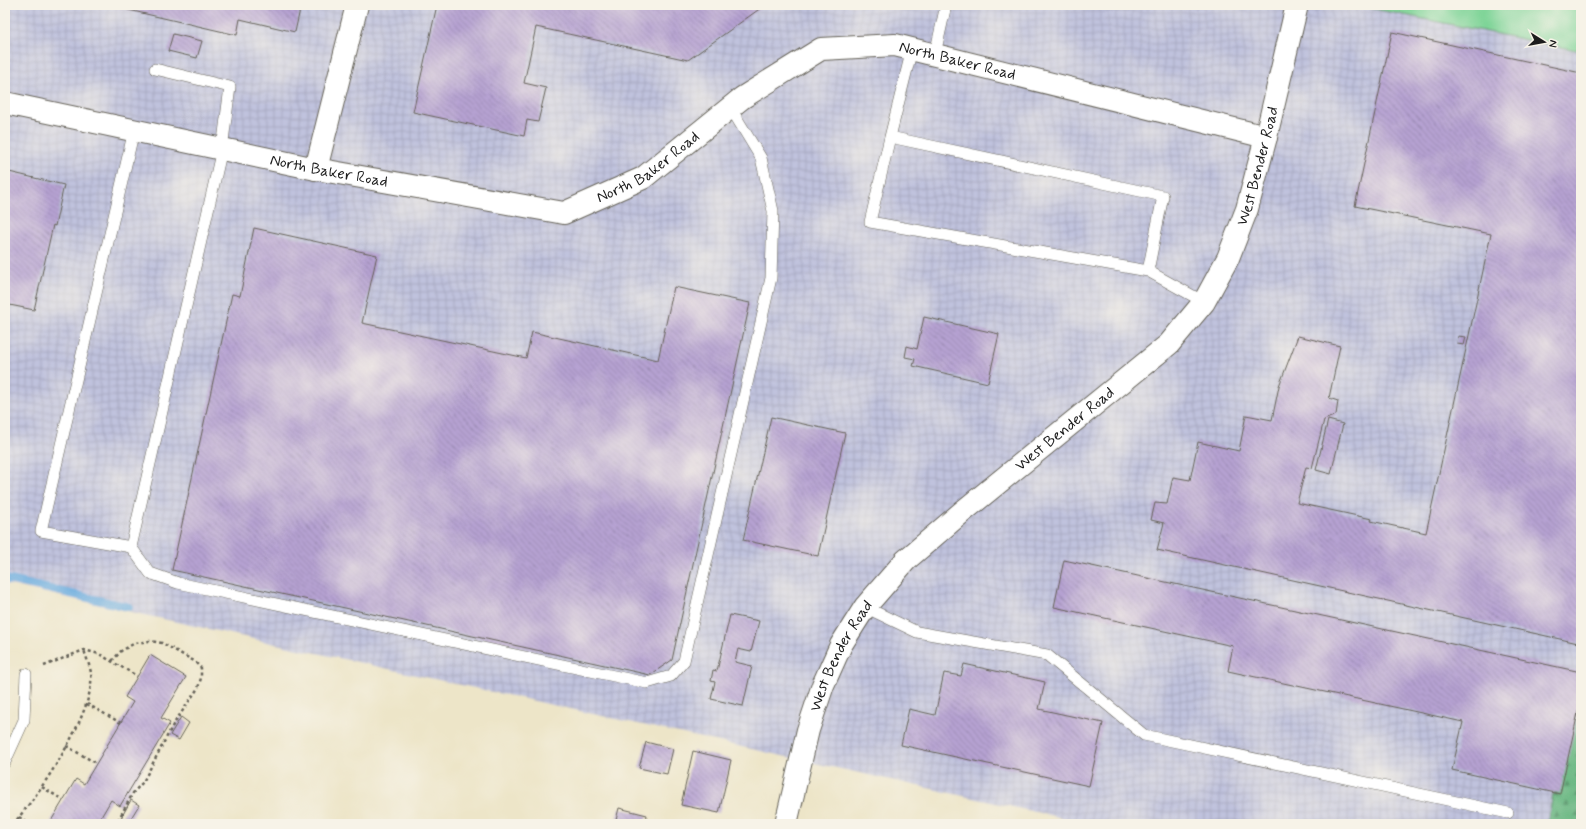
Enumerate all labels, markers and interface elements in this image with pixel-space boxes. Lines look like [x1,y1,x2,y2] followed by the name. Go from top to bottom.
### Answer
[1524,22,1564,62] north arrow
[897,36,1018,85] street label: North Baker Road
[1545,39,1560,49] text: N
[1231,104,1283,229] street label: West Bender Road
[593,126,704,208] street label: North Baker Road
[268,149,390,192] street label: North Baker Road
[1010,382,1119,476] street label: West Bender Road
[804,595,877,714] street label: West Bender Road

